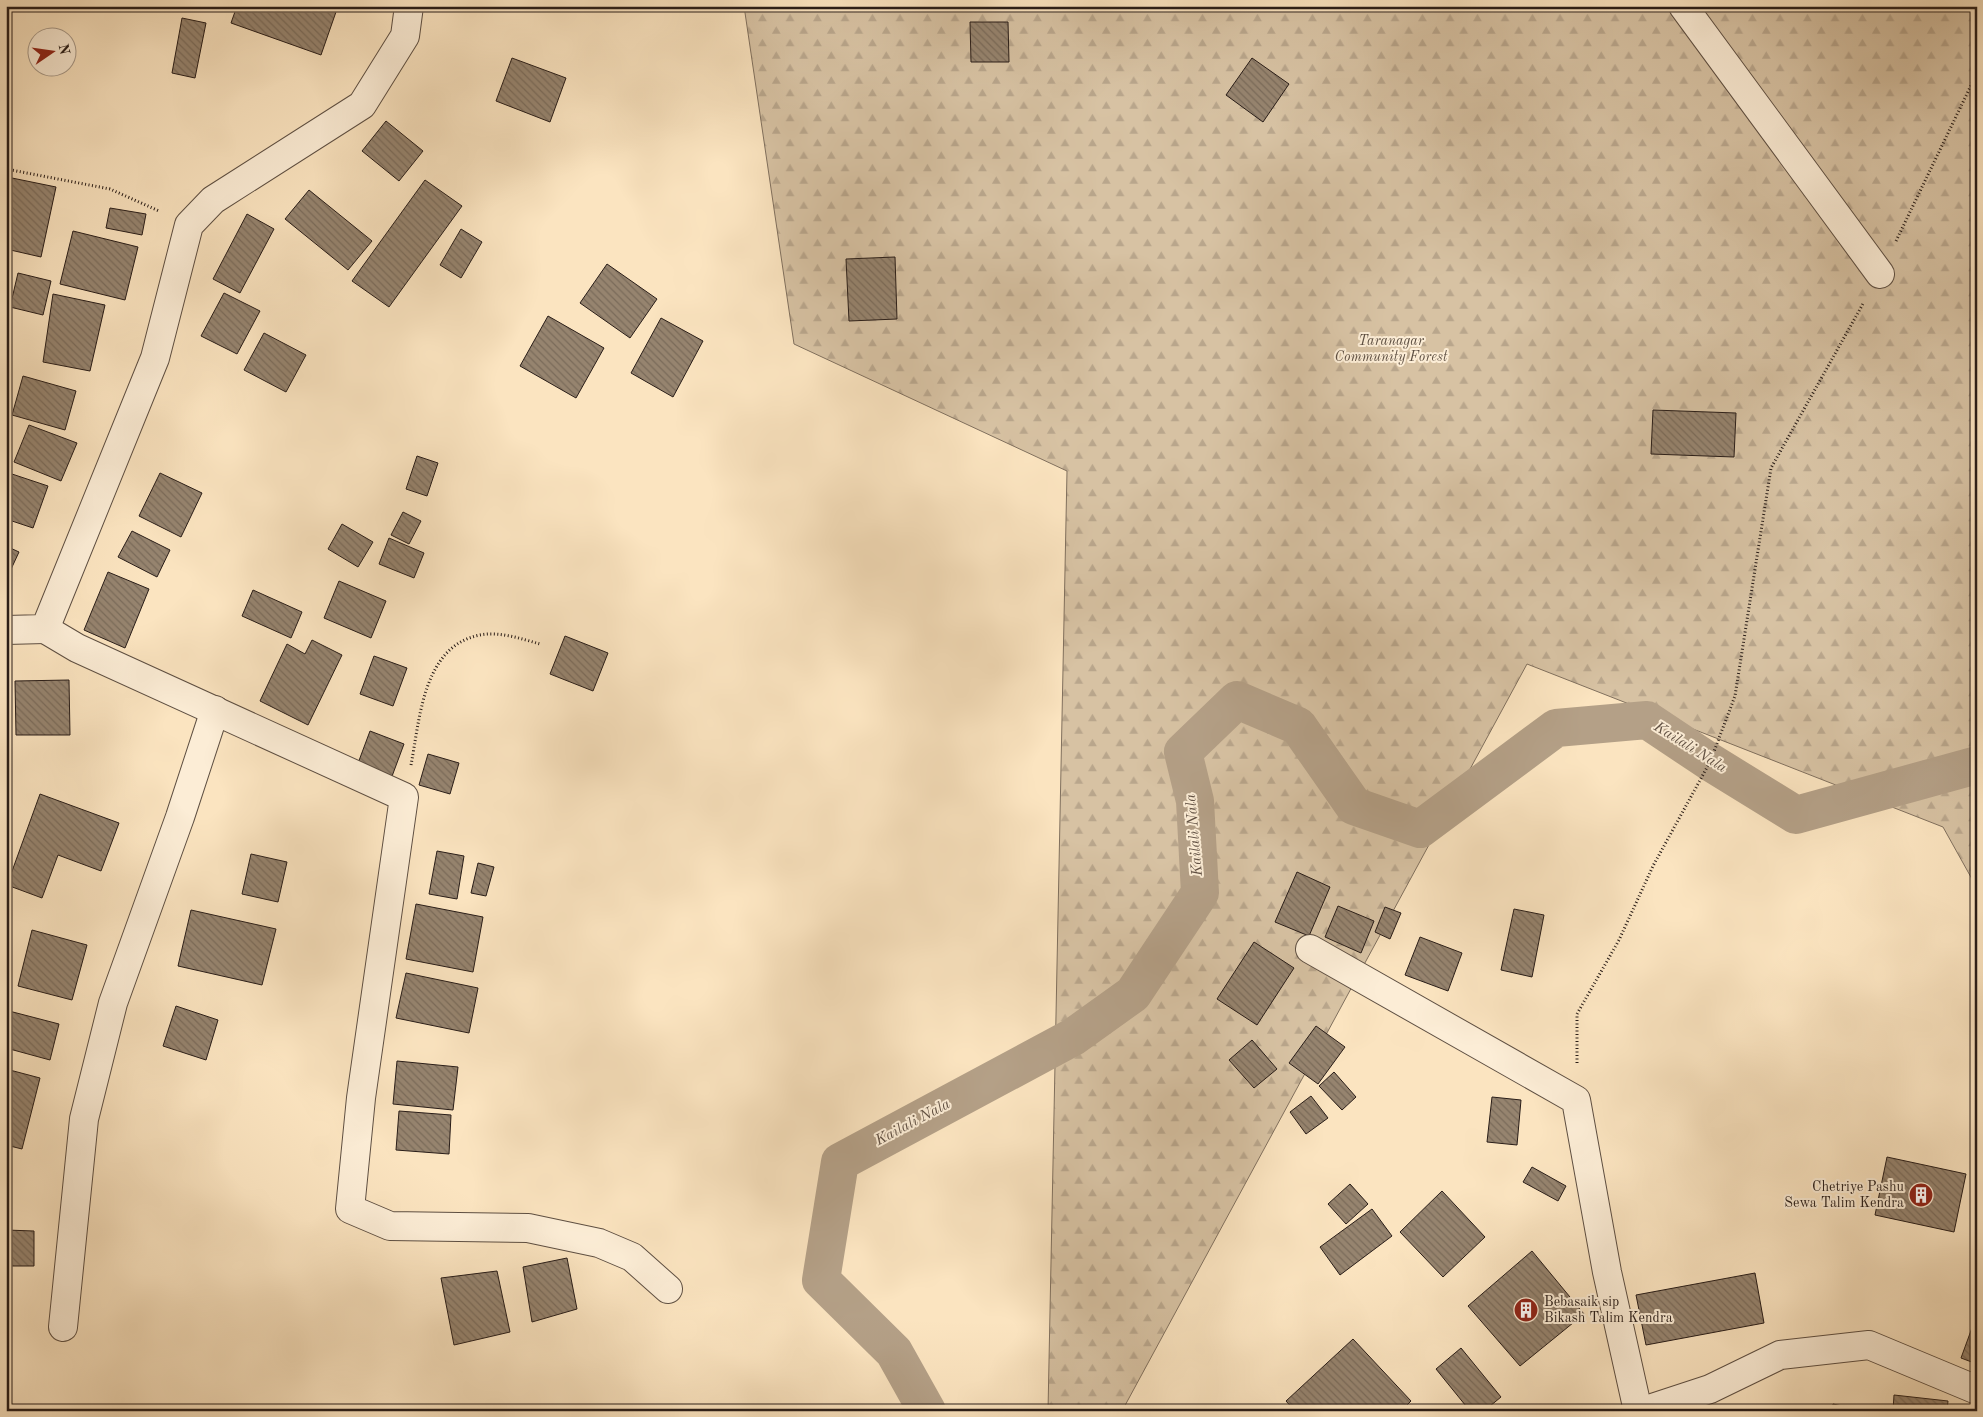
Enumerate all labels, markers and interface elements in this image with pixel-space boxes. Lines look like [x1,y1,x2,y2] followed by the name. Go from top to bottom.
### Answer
[28,28,78,78] north arrow
[56,43,72,56] text: N
[1335,334,1448,365] park label: Taranagar Community Forest
[1650,719,1729,776] water label: Kailali Nala
[1184,793,1206,878] water label: Kailali Nala
[872,1097,953,1149] water label: Kailali Nala
[1784,1180,1905,1210] place label: Chetriye Pashu Sewa Talim Kendra
[1908,1182,1934,1208] building icon: Chetriye Pashu Sewa Talim Kendra
[1544,1295,1673,1325] place label: Bebasaik sip Bikash Talim Kendra
[1513,1297,1539,1323] building icon: Bebasaik sip Bikash Talim Kendra

